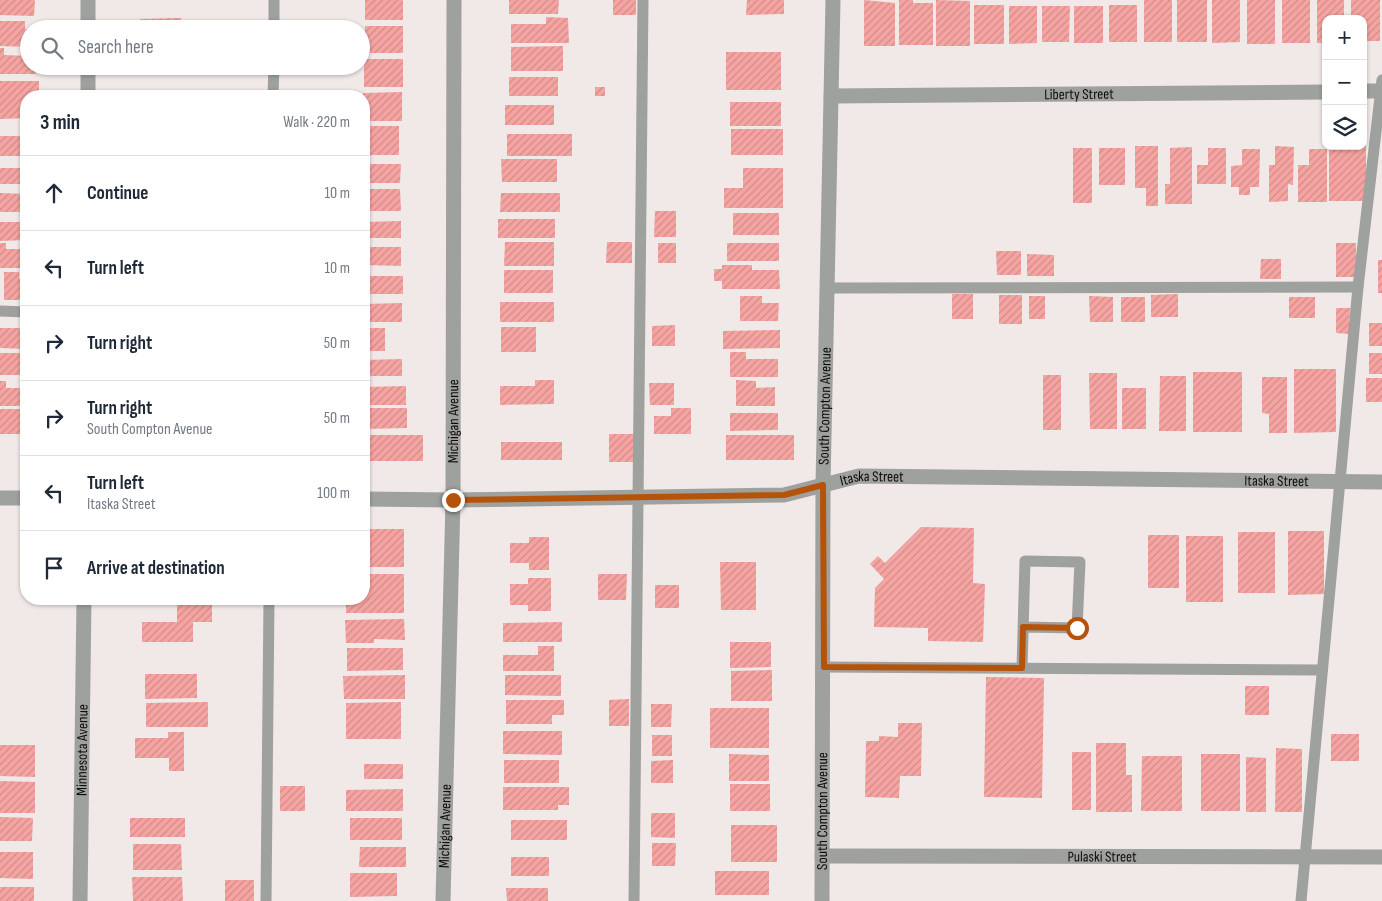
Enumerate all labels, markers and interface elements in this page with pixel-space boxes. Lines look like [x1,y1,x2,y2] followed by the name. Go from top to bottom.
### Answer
[1322,15,1367,150] map controls
[1322,15,1367,60] button: +
[20,20,370,75] search box
[38,34,66,62] icon: search
[78,36,154,59] text: Search here
[1322,60,1367,105] button: −
[1044,85,1114,104] street label: Liberty Street
[1322,105,1367,150] button: layers
[40,110,80,135] text: 3 min
[283,113,350,132] text: Walk · 220 m
[40,179,68,207] icon: ahead
[87,182,148,205] text: Continue
[324,184,350,203] text: 10 m
[40,254,68,282] icon: left
[87,257,144,280] text: Turn left
[324,259,350,278] text: 10 m
[40,329,68,357] icon: right
[87,332,152,355] text: Turn right
[324,334,350,353] text: 50 m
[814,347,836,465] street label: South Compton Avenue
[444,379,463,463] street label: Michigan Avenue
[87,397,152,420] text: Turn right
[40,404,68,432] icon: right
[324,409,350,428] text: 50 m
[87,420,213,439] text: South Compton Avenue
[838,467,904,490] street label: Itaska Street
[1244,471,1309,491] street label: Itaska Street
[87,472,144,495] text: Turn left
[40,479,68,507] icon: left
[317,484,350,503] text: 100 m
[442,489,465,512] route end
[87,495,156,514] text: Itaska Street
[40,554,68,582] icon: arrive
[87,557,225,580] text: Arrive at destination
[1066,617,1089,640] route start
[72,704,93,796] street label: Minnesota Avenue
[813,752,832,870] street label: South Compton Avenue
[435,784,456,868] street label: Michigan Avenue
[1067,847,1137,867] street label: Pulaski Street

